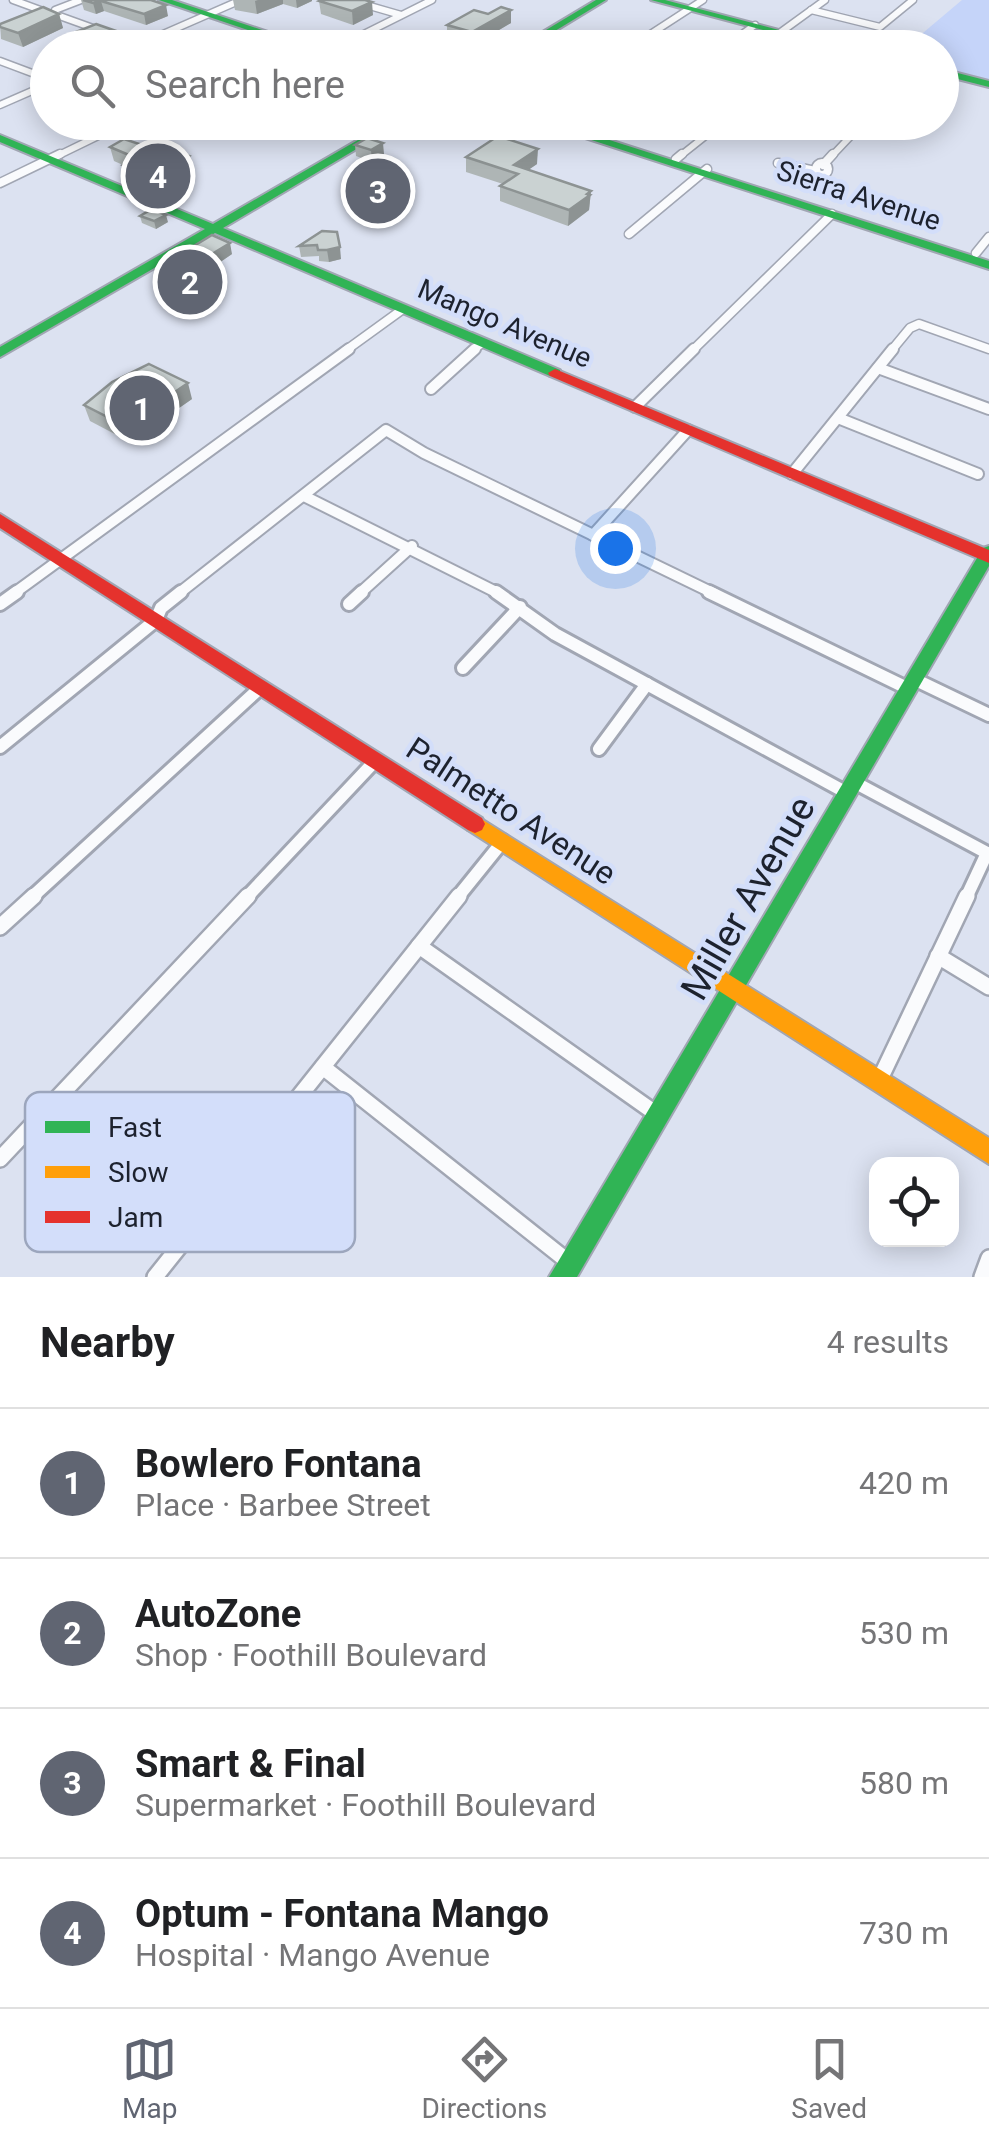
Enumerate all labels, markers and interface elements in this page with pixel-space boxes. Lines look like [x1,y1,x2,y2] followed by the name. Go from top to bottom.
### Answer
[30,30,959,140] search box
[65,58,120,113] icon: search
[145,63,345,107] text: Search here
[126,138,190,214] pin: 4
[773,153,945,238] street label: Sierra Avenue
[346,154,410,228] pin: 3
[158,244,222,320] pin: 2
[413,272,597,375] street label: Mango Avenue
[110,370,174,446] pin: 1
[590,523,641,574] your location
[399,729,623,893] street label: Palmetto Avenue
[672,788,824,1008] street label: Miller Avenue
[25,1092,355,1252] legend
[108,1111,162,1144] text: Fast
[108,1156,168,1189] text: Slow
[869,1157,959,1247] map controls
[869,1157,959,1247] button: locate
[108,1201,163,1234] text: Jam
[40,1318,175,1367] text: Nearby
[827,1323,949,1361] text: 4 results
[135,1442,421,1486] text: Bowlero Fontana
[63,1464,82,1502] text: 1
[859,1464,949,1502] text: 420 m
[135,1486,431,1524] text: Place · Barbee Street
[135,1592,301,1636] text: AutoZone
[63,1614,82,1652] text: 2
[859,1614,949,1652] text: 530 m
[135,1636,487,1674] text: Shop · Foothill Boulevard
[135,1742,366,1786] text: Smart & Final
[63,1764,82,1802] text: 3
[859,1764,949,1802] text: 580 m
[135,1786,596,1824] text: Supermarket · Foothill Boulevard
[135,1892,549,1936] text: Optum - Fontana Mango
[63,1914,82,1952] text: 4
[859,1914,949,1952] text: 730 m
[135,1936,490,1974] text: Hospital · Mango Avenue
[122,2032,177,2125] tab: Map
[421,2032,547,2125] tab: Directions
[791,2032,867,2125] tab: Saved

